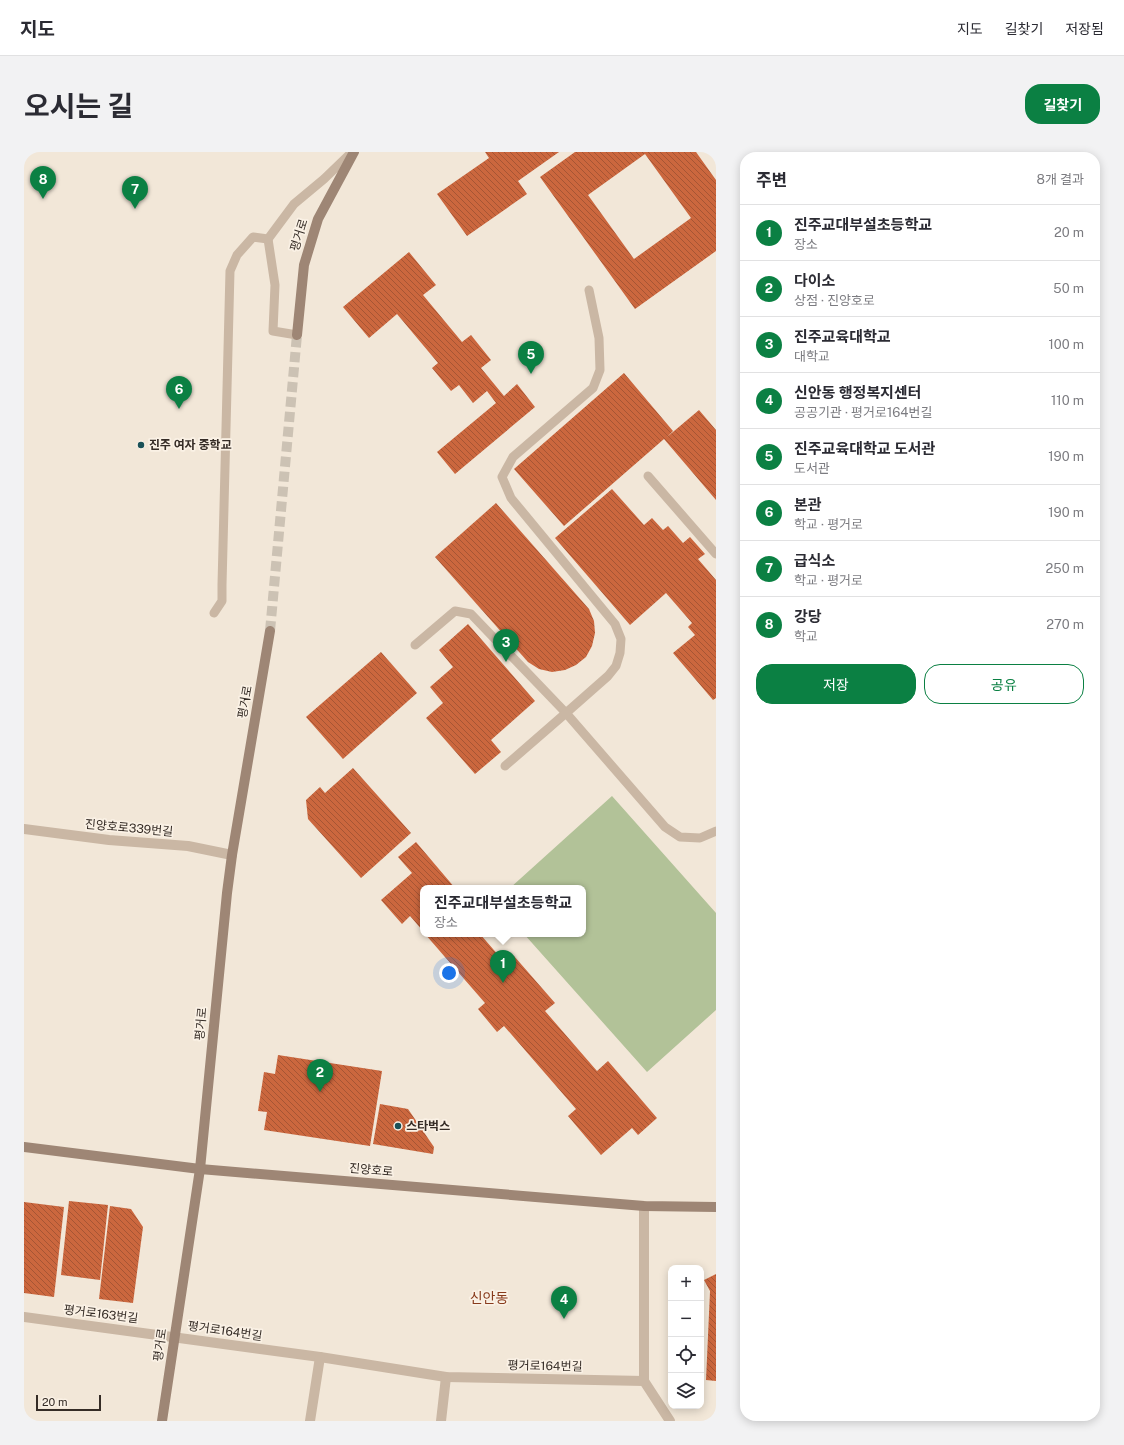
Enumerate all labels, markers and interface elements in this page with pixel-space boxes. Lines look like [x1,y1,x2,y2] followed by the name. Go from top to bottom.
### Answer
[20,18,55,40] text: 지도
[957,21,983,37] text: 지도
[1005,21,1043,37] text: 길찾기
[1065,21,1104,37] text: 저장됨
[1025,84,1100,124] button: 길찾기
[24,89,133,122] text: 오시는 길
[30,166,56,199] pin: 8
[756,170,787,190] text: 주변
[1037,172,1084,187] text: 8개 결과
[122,176,148,209] pin: 7
[794,216,932,233] text: 진주교대부설초등학교
[287,217,311,253] street label: 평거로
[766,225,772,240] text: 1
[1054,225,1084,240] text: 20 m
[794,237,818,252] text: 장소
[794,272,835,289] text: 다이소
[765,281,773,296] text: 2
[1053,281,1084,296] text: 50 m
[794,293,875,308] text: 상점 · 진양호로
[794,328,891,345] text: 진주교육대학교
[765,337,773,352] text: 3
[1048,337,1084,352] text: 100 m
[518,341,544,374] pin: 5
[794,349,830,364] text: 대학교
[166,376,192,409] pin: 6
[794,384,922,401] text: 신안동 행정복지센터
[765,393,773,408] text: 4
[1051,393,1084,408] text: 110 m
[794,405,932,420] text: 공공기관 · 평거로164번길
[149,438,232,452] place label: 진주 여자 중학교
[136,440,146,450] marker: 진주 여자 중학교
[794,440,935,457] text: 진주교육대학교 도서관
[765,449,773,464] text: 5
[1048,449,1084,464] text: 190 m
[794,461,830,476] text: 도서관
[794,496,822,513] text: 본관
[765,505,773,520] text: 6
[1048,505,1084,520] text: 190 m
[794,517,863,532] text: 학교 · 평거로
[794,552,835,569] text: 급식소
[765,561,773,576] text: 7
[1046,561,1084,576] text: 250 m
[794,573,863,588] text: 학교 · 평거로
[794,608,822,625] text: 강당
[765,617,773,632] text: 8
[1046,617,1084,632] text: 270 m
[493,629,519,662] pin: 3
[794,629,818,644] text: 학교
[756,664,916,704] button: 저장
[924,664,1084,704] button: 공유
[235,684,255,720] street label: 평거로
[84,817,174,839] street label: 진양호로339번길
[420,885,586,937] popup
[434,894,572,911] text: 진주교대부설초등학교
[434,915,458,930] text: 장소
[490,950,516,983] pin: 1
[439,963,459,983] your location
[193,1007,209,1041] street label: 평거로
[307,1059,333,1092] pin: 2
[406,1119,450,1133] place label: 스타벅스
[393,1121,403,1131] marker: 스타벅스
[348,1161,394,1179] street label: 진양호로
[668,1265,704,1409] map controls
[668,1265,704,1301] button: +
[551,1286,577,1319] pin: 4
[470,1290,508,1306] district label: 신안동
[668,1301,704,1337] button: −
[63,1302,139,1326] street label: 평거로163번길
[187,1319,263,1343] street label: 평거로164번길
[151,1328,169,1362] street label: 평거로
[668,1337,704,1373] button: locate
[507,1358,583,1374] street label: 평거로164번길
[668,1373,704,1409] button: layers
[36,1393,101,1412] scale bar
[42,1396,67,1408] text: 20 m

